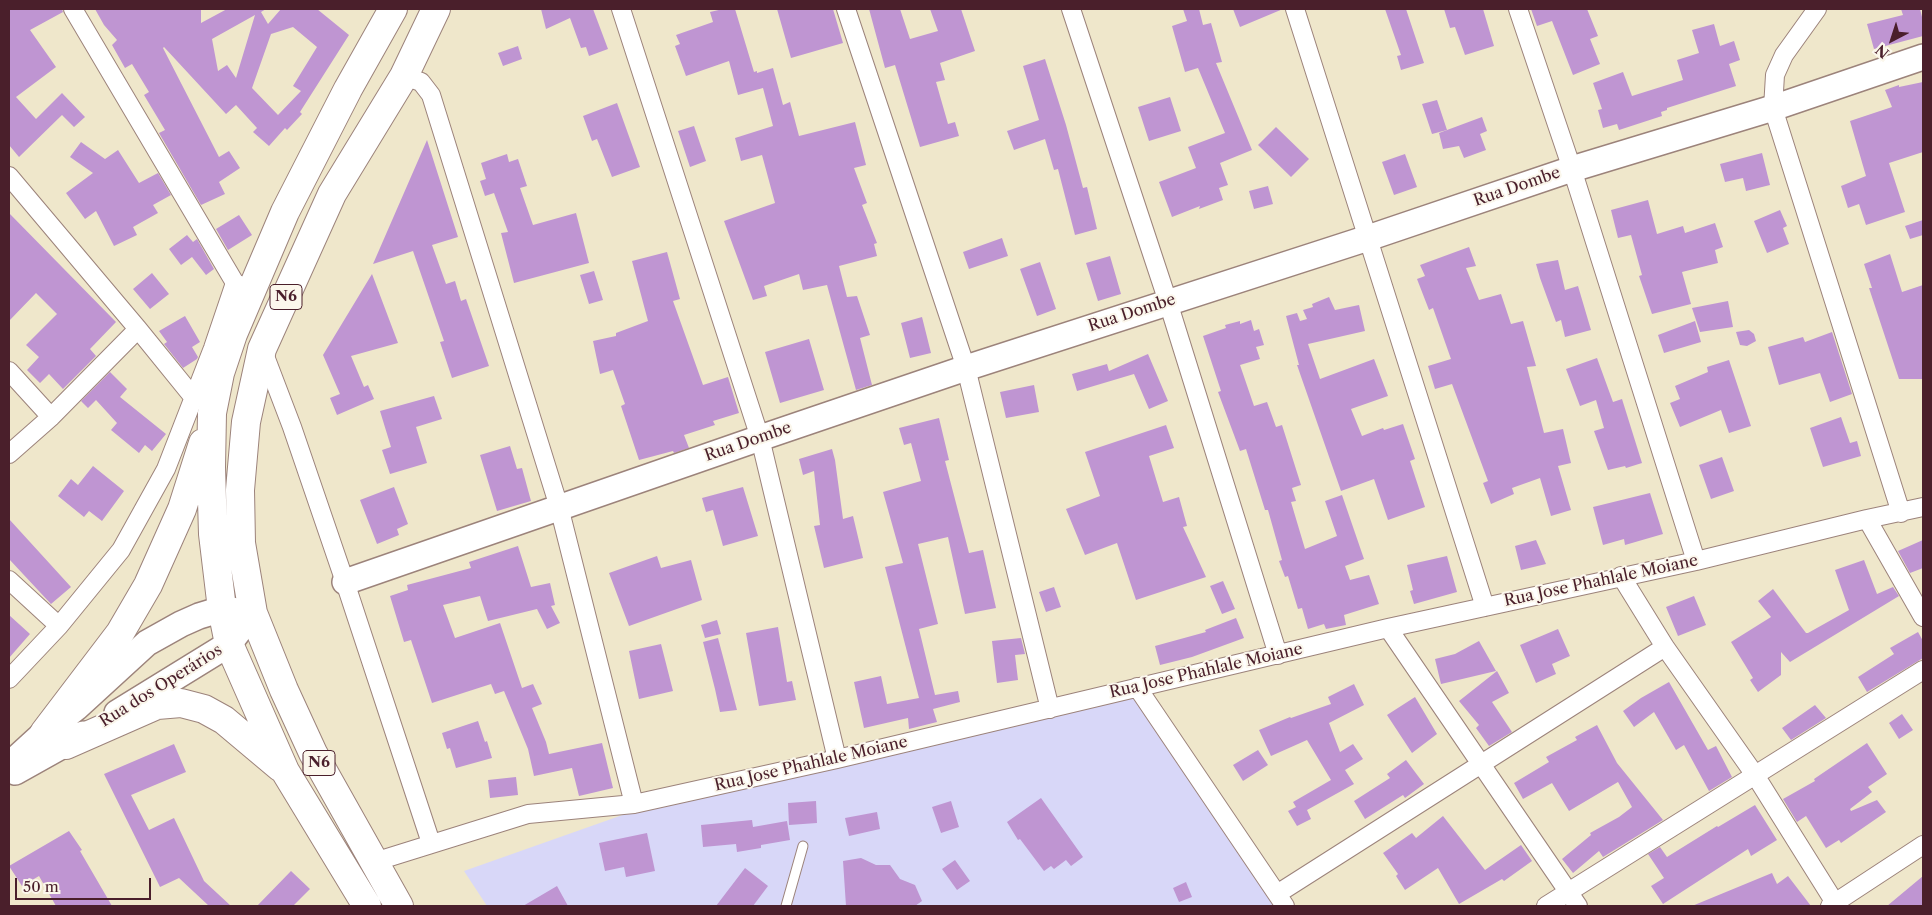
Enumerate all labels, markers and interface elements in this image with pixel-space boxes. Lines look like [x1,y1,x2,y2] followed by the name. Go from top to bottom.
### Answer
[1867,15,1917,65] north arrow
[1872,41,1893,62] text: N
[1471,163,1563,211] street label: Rua Dombe
[270,284,302,310] road number: N6
[1086,290,1178,336] street label: Rua Dombe
[702,418,794,466] street label: Rua Dombe
[1502,551,1700,611] street label: Rua Jose Phahlale Moiane
[1107,639,1305,703] street label: Rua Jose Phahlale Moiane
[96,641,226,731] street label: Rua dos Operários
[712,732,910,796] street label: Rua Jose Phahlale Moiane
[303,750,335,776] road number: N6
[18,868,154,900] scale bar
[23,877,59,896] text: 50 m

